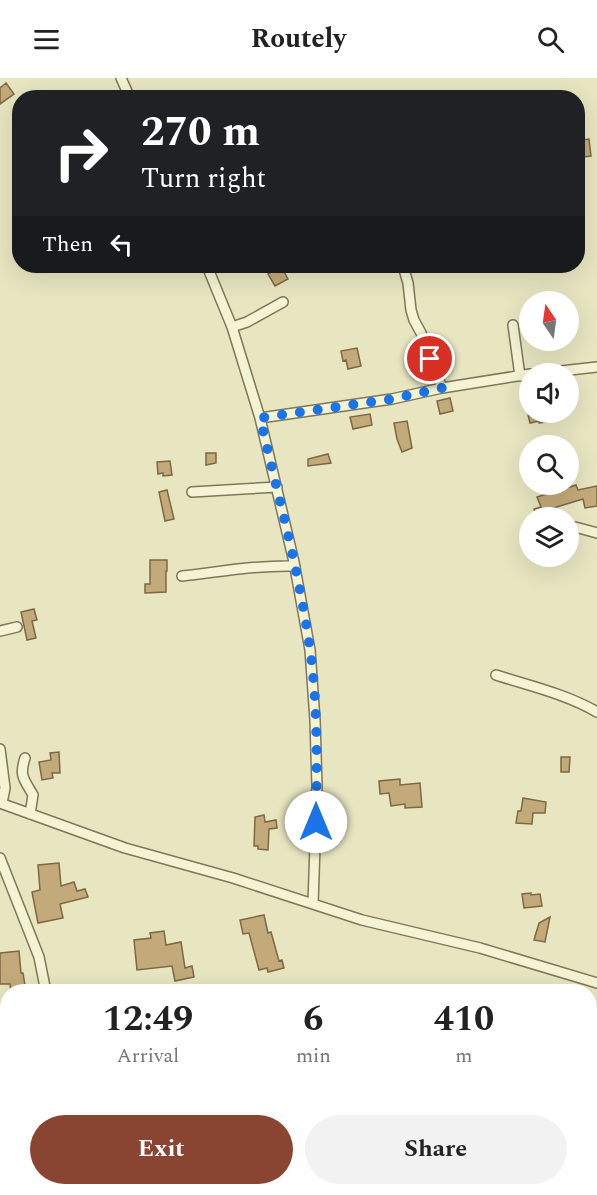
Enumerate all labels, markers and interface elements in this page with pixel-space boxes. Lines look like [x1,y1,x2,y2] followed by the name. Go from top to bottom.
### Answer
[251,18,346,60] text: Routely
[30,23,63,56] icon: menu
[534,23,567,56] icon: search
[141,101,260,164] text: 270 m
[42,114,120,192] icon: right
[141,158,266,200] text: Turn right
[42,228,93,261] text: Then
[105,228,138,261] icon: left
[519,291,579,351] north arrow
[519,291,579,567] map controls
[404,333,455,384] pin
[413,342,446,375] icon: arrive
[519,363,579,423] button: sound
[519,435,579,495] button: search
[519,507,579,567] button: layers
[284,790,348,854] position arrow
[103,992,193,1047] text: 12:49
[303,992,324,1047] text: 6
[434,992,494,1047] text: 410
[117,1041,179,1071] text: Arrival
[296,1041,331,1071] text: min
[455,1041,473,1071] text: m
[30,1115,293,1184] button: Exit
[305,1115,567,1184] button: Share

